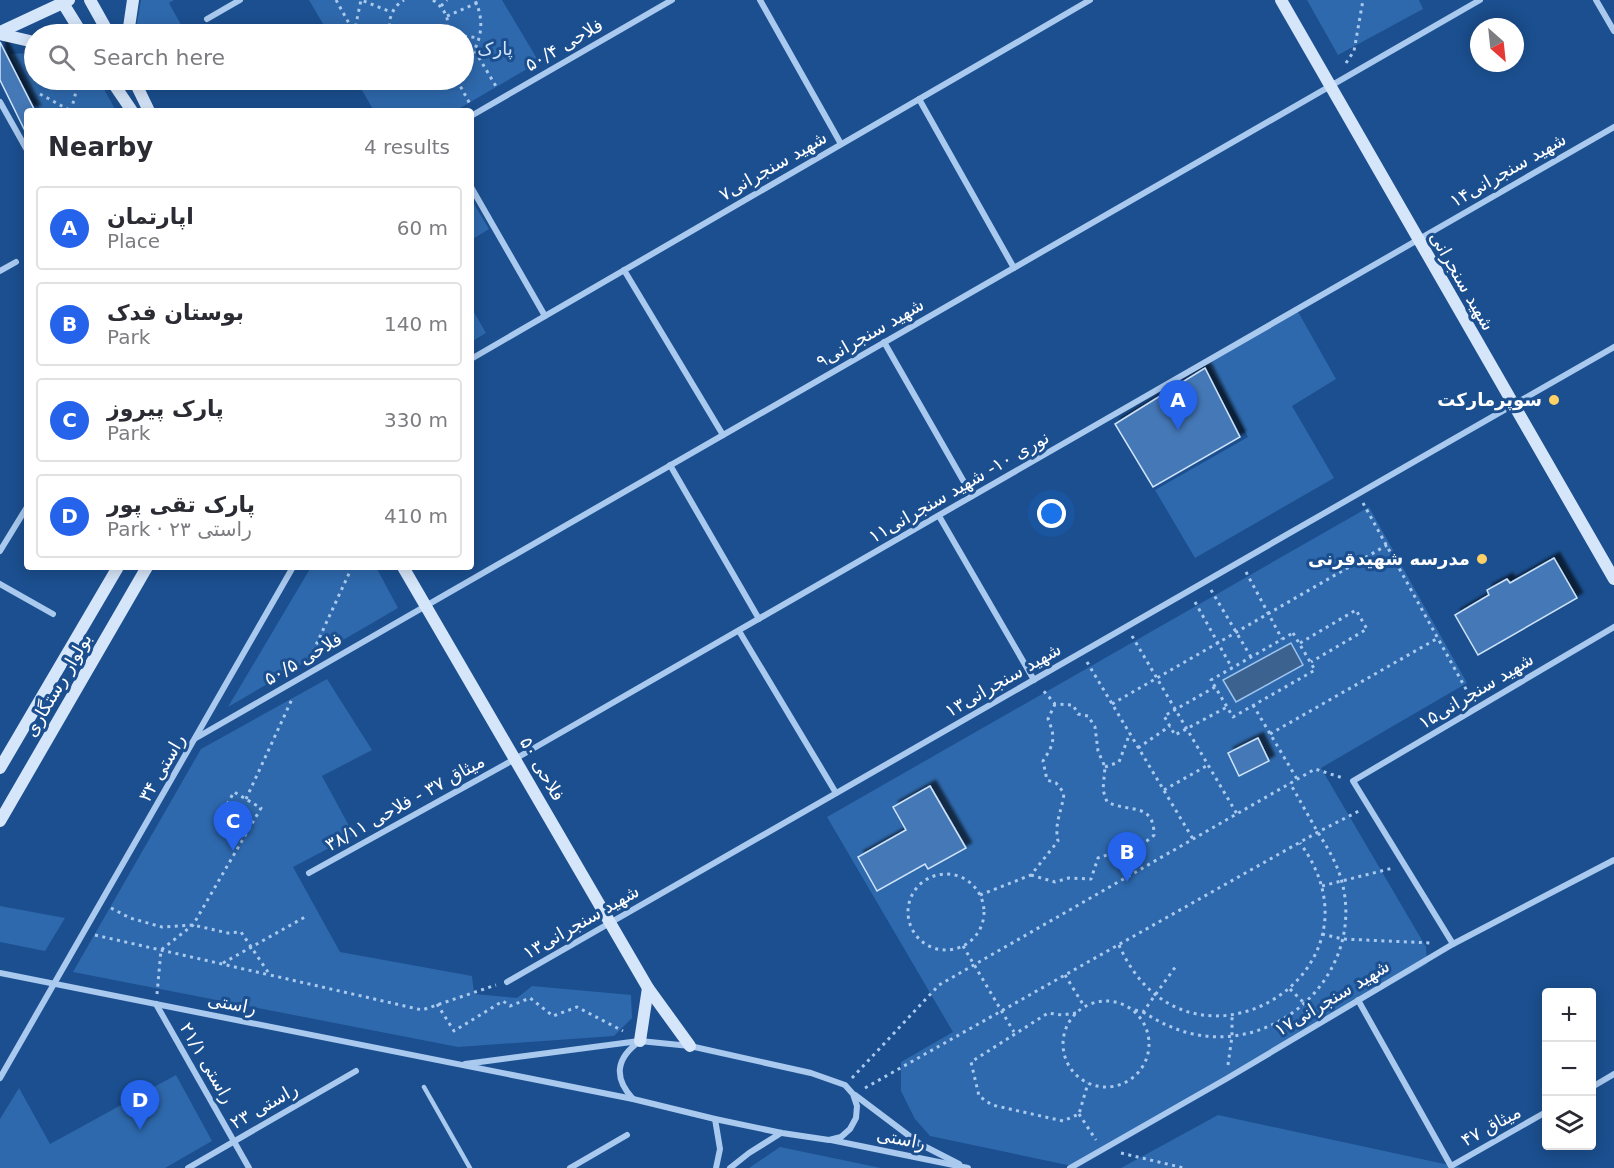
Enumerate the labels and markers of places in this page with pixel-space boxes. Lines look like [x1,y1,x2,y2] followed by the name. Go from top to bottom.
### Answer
[1158,380,1198,430] pin: A
[1437,389,1542,411] place label: سوپرمارکت
[1547,393,1561,407] marker: سوپرمارکت
[1308,548,1470,570] place label: مدرسه شهیدقرنی
[1475,552,1489,566] marker: مدرسه شهیدقرنی
[214,802,252,851] pin: C
[1108,832,1146,882] pin: B
[120,1080,160,1130] pin: D

